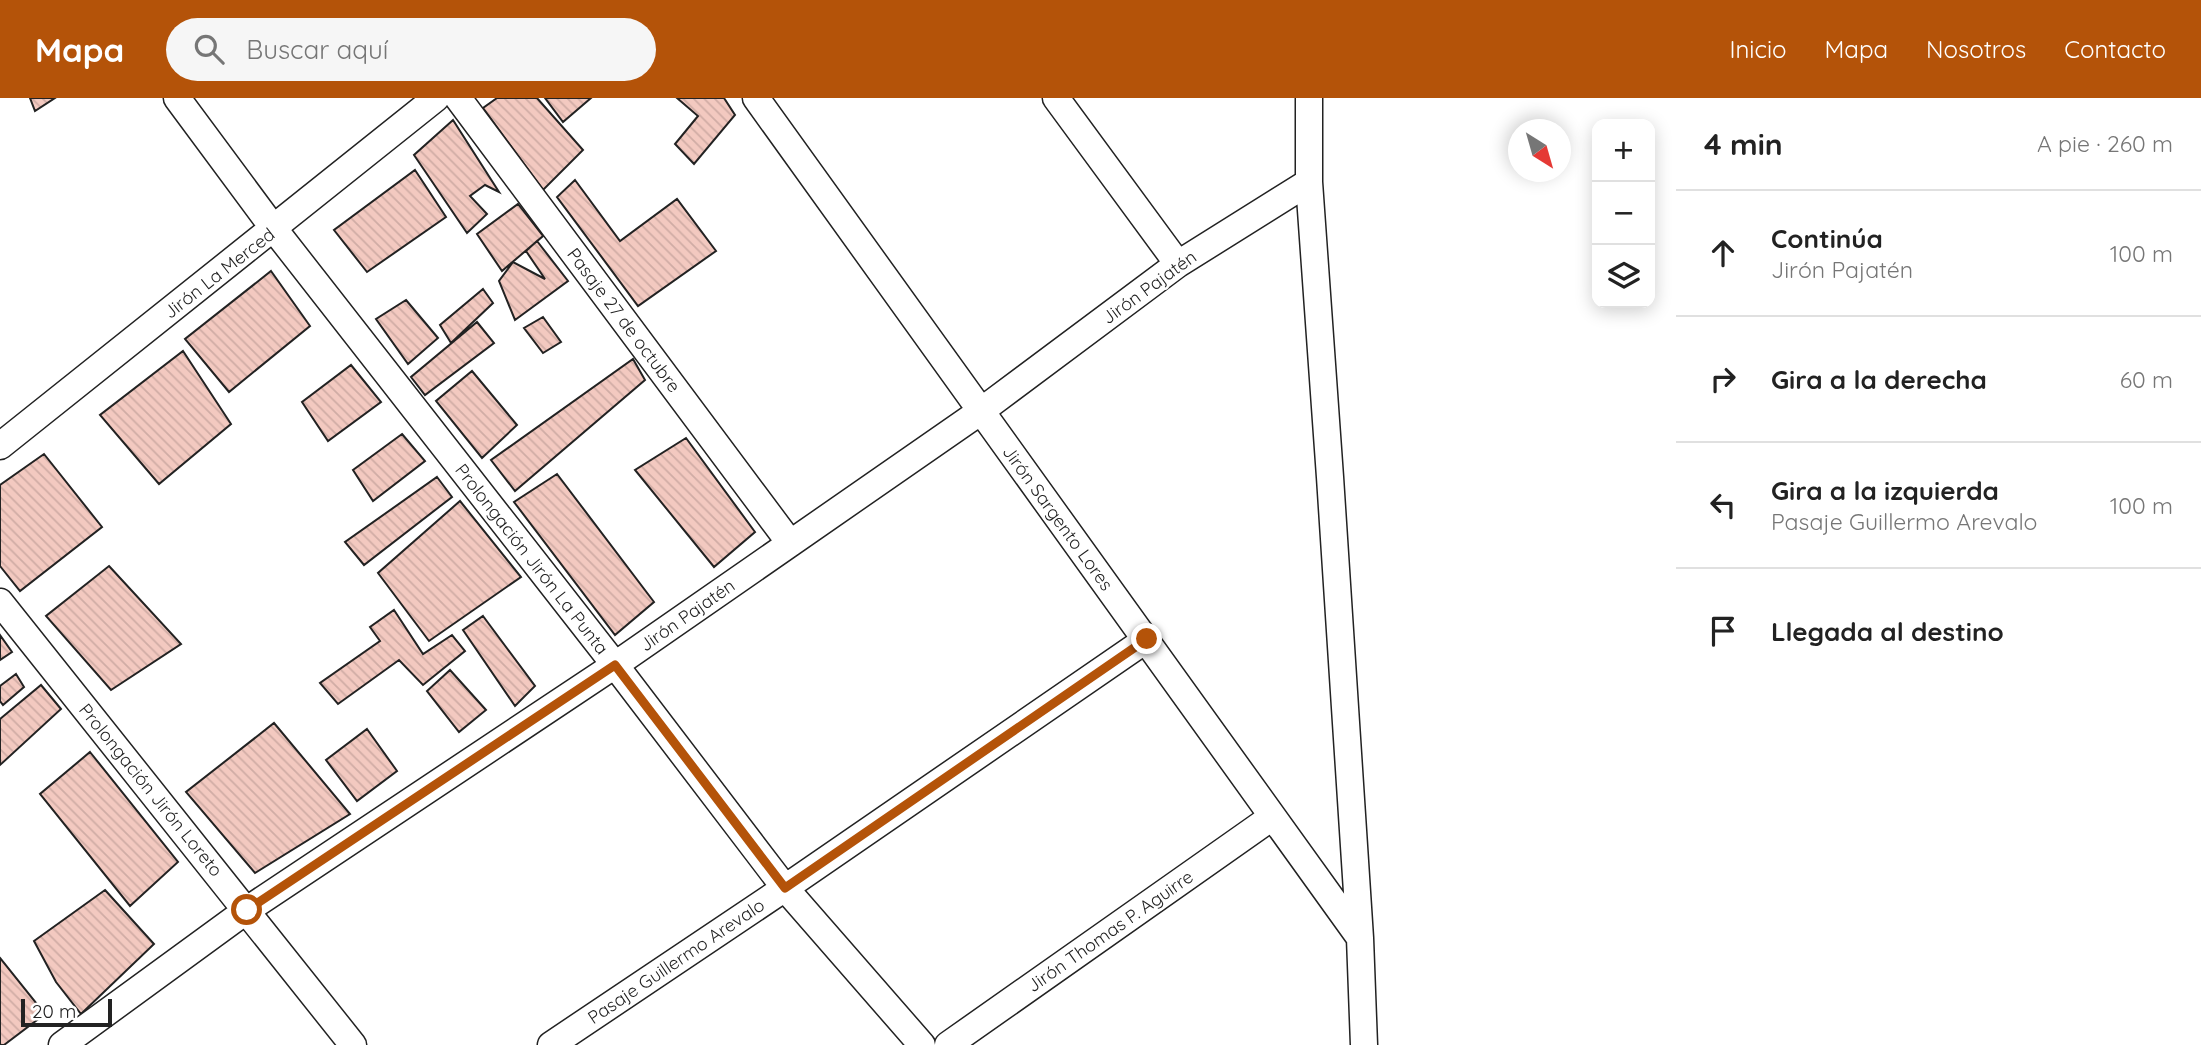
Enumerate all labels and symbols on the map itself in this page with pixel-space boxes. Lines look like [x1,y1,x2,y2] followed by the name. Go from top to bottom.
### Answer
[1508,119,1571,182] north arrow
[159,222,279,324] street label: Jirón La Merced
[562,243,686,397] street label: Pasaje 27 de octubre
[1097,245,1201,329] street label: Jirón Pajatén
[998,441,1118,595] street label: Jirón Sargento Lores
[450,459,614,659] street label: Prolongación Jirón La Punta
[635,574,739,656] street label: Jirón Pajatén
[1131,623,1162,654] route end
[74,699,228,881] street label: Prolongación Jirón Loreto
[1023,865,1197,997] street label: Jirón Thomas P. Aguirre
[583,893,769,1029] street label: Pasaje Guillermo Arevalo
[231,894,262,925] route start
[21,996,112,1028] scale bar

